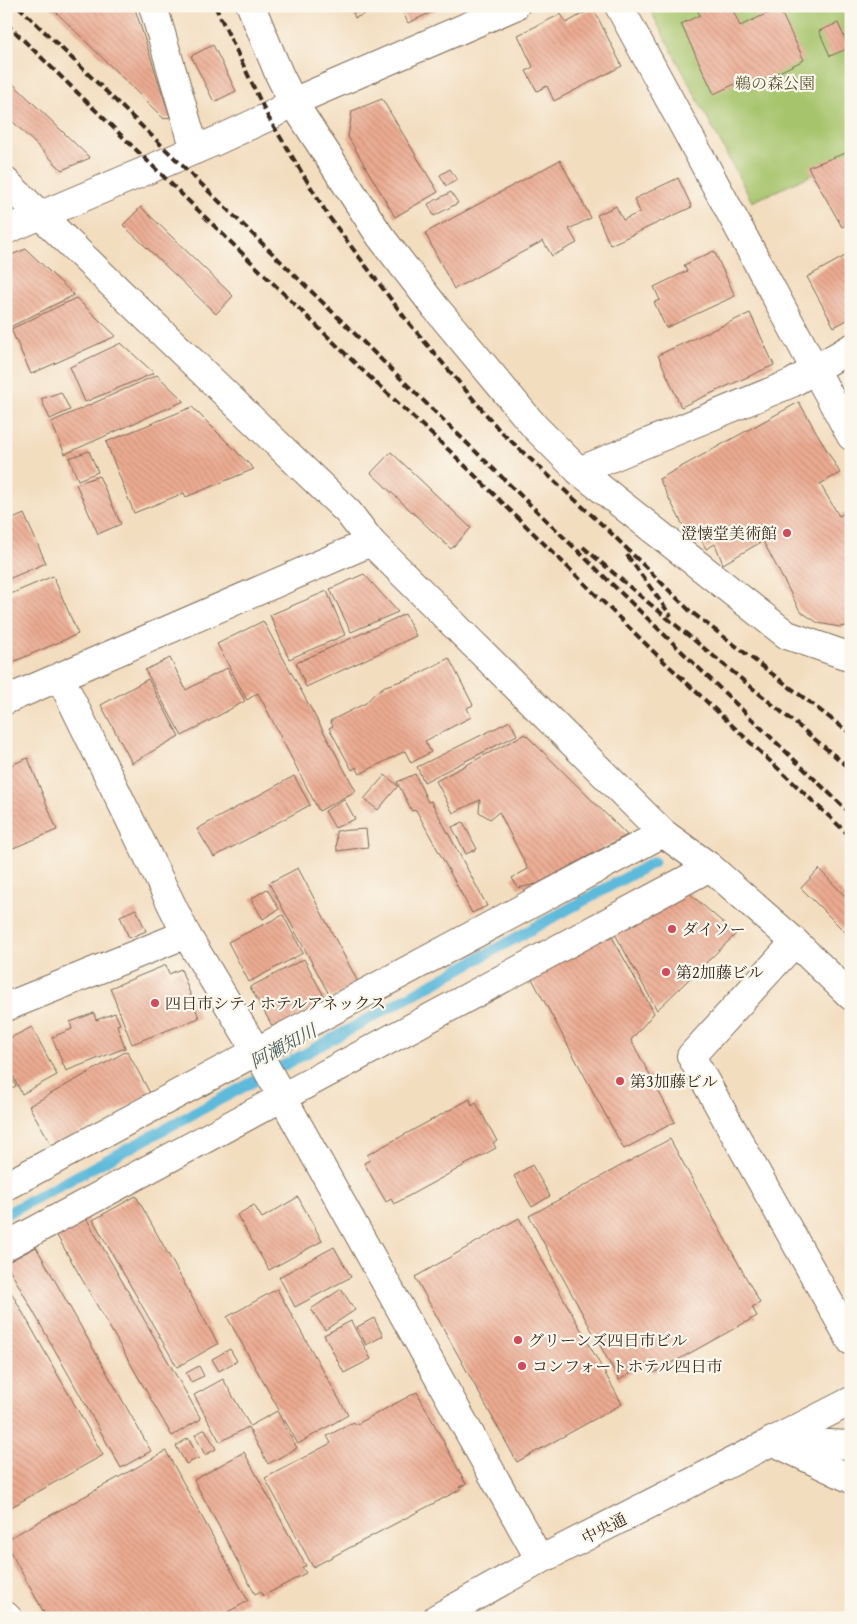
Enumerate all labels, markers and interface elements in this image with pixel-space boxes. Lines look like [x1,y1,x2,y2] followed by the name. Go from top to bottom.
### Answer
[735,71,815,95] park label: 鵜の森公園
[681,521,777,545] place label: 澄懐堂美術館
[781,527,793,539] marker: 澄懐堂美術館
[682,917,746,941] place label: ダイソー
[666,923,678,935] marker: ダイソー
[676,960,764,984] place label: 第2加藤ビル
[660,966,672,978] marker: 第2加藤ビル
[165,991,386,1015] place label: 四日市シティホテルアネックス
[149,997,161,1009] marker: 四日市シティホテルアネックス
[245,1016,323,1075] water label: 阿瀬知川
[630,1069,718,1093] place label: 第3加藤ビル
[614,1075,626,1087] marker: 第3加藤ビル
[528,1328,687,1352] place label: グリーンズ四日市ビル
[512,1334,524,1346] marker: グリーンズ四日市ビル
[532,1354,722,1378] place label: コンフォートホテル四日市
[516,1360,528,1372] marker: コンフォートホテル四日市
[577,1506,631,1550] street label: 中央通

